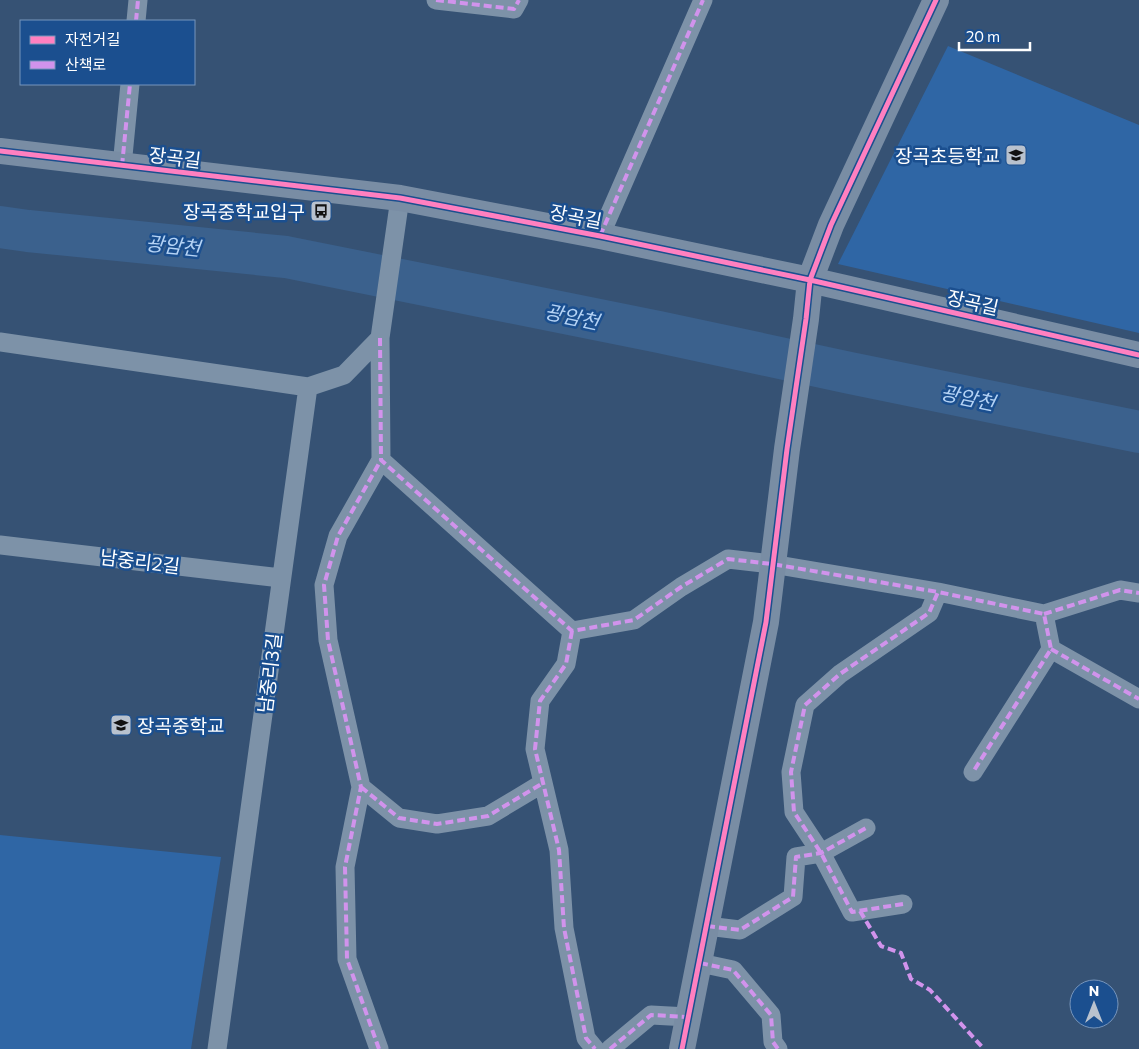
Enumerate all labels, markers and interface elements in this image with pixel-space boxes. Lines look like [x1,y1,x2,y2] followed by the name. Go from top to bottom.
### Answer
[20,20,195,85] legend
[959,20,1030,52] scale bar
[966,27,1000,45] text: 20 m
[65,30,120,48] text: 자전거길
[65,55,106,73] text: 산책로
[148,142,202,172] street label: 장곡길
[1004,143,1028,167] school or university icon: 장곡초등학교
[895,144,1000,167] place label: 장곡초등학교
[309,199,333,223] bus stop icon: 장곡중학교입구
[183,200,305,223] place label: 장곡중학교입구
[548,200,604,232] street label: 장곡길
[144,230,204,260] water label: 광암천
[945,285,1001,319] street label: 장곡길
[543,299,604,334] water label: 광암천
[939,380,1000,415] water label: 광암천
[99,545,181,577] street label: 남중리2길
[253,632,285,714] street label: 남중리3길
[109,713,133,737] school or university icon: 장곡중학교
[137,714,224,737] place label: 장곡중학교
[1069,979,1119,1029] north arrow
[1089,982,1099,999] text: N

